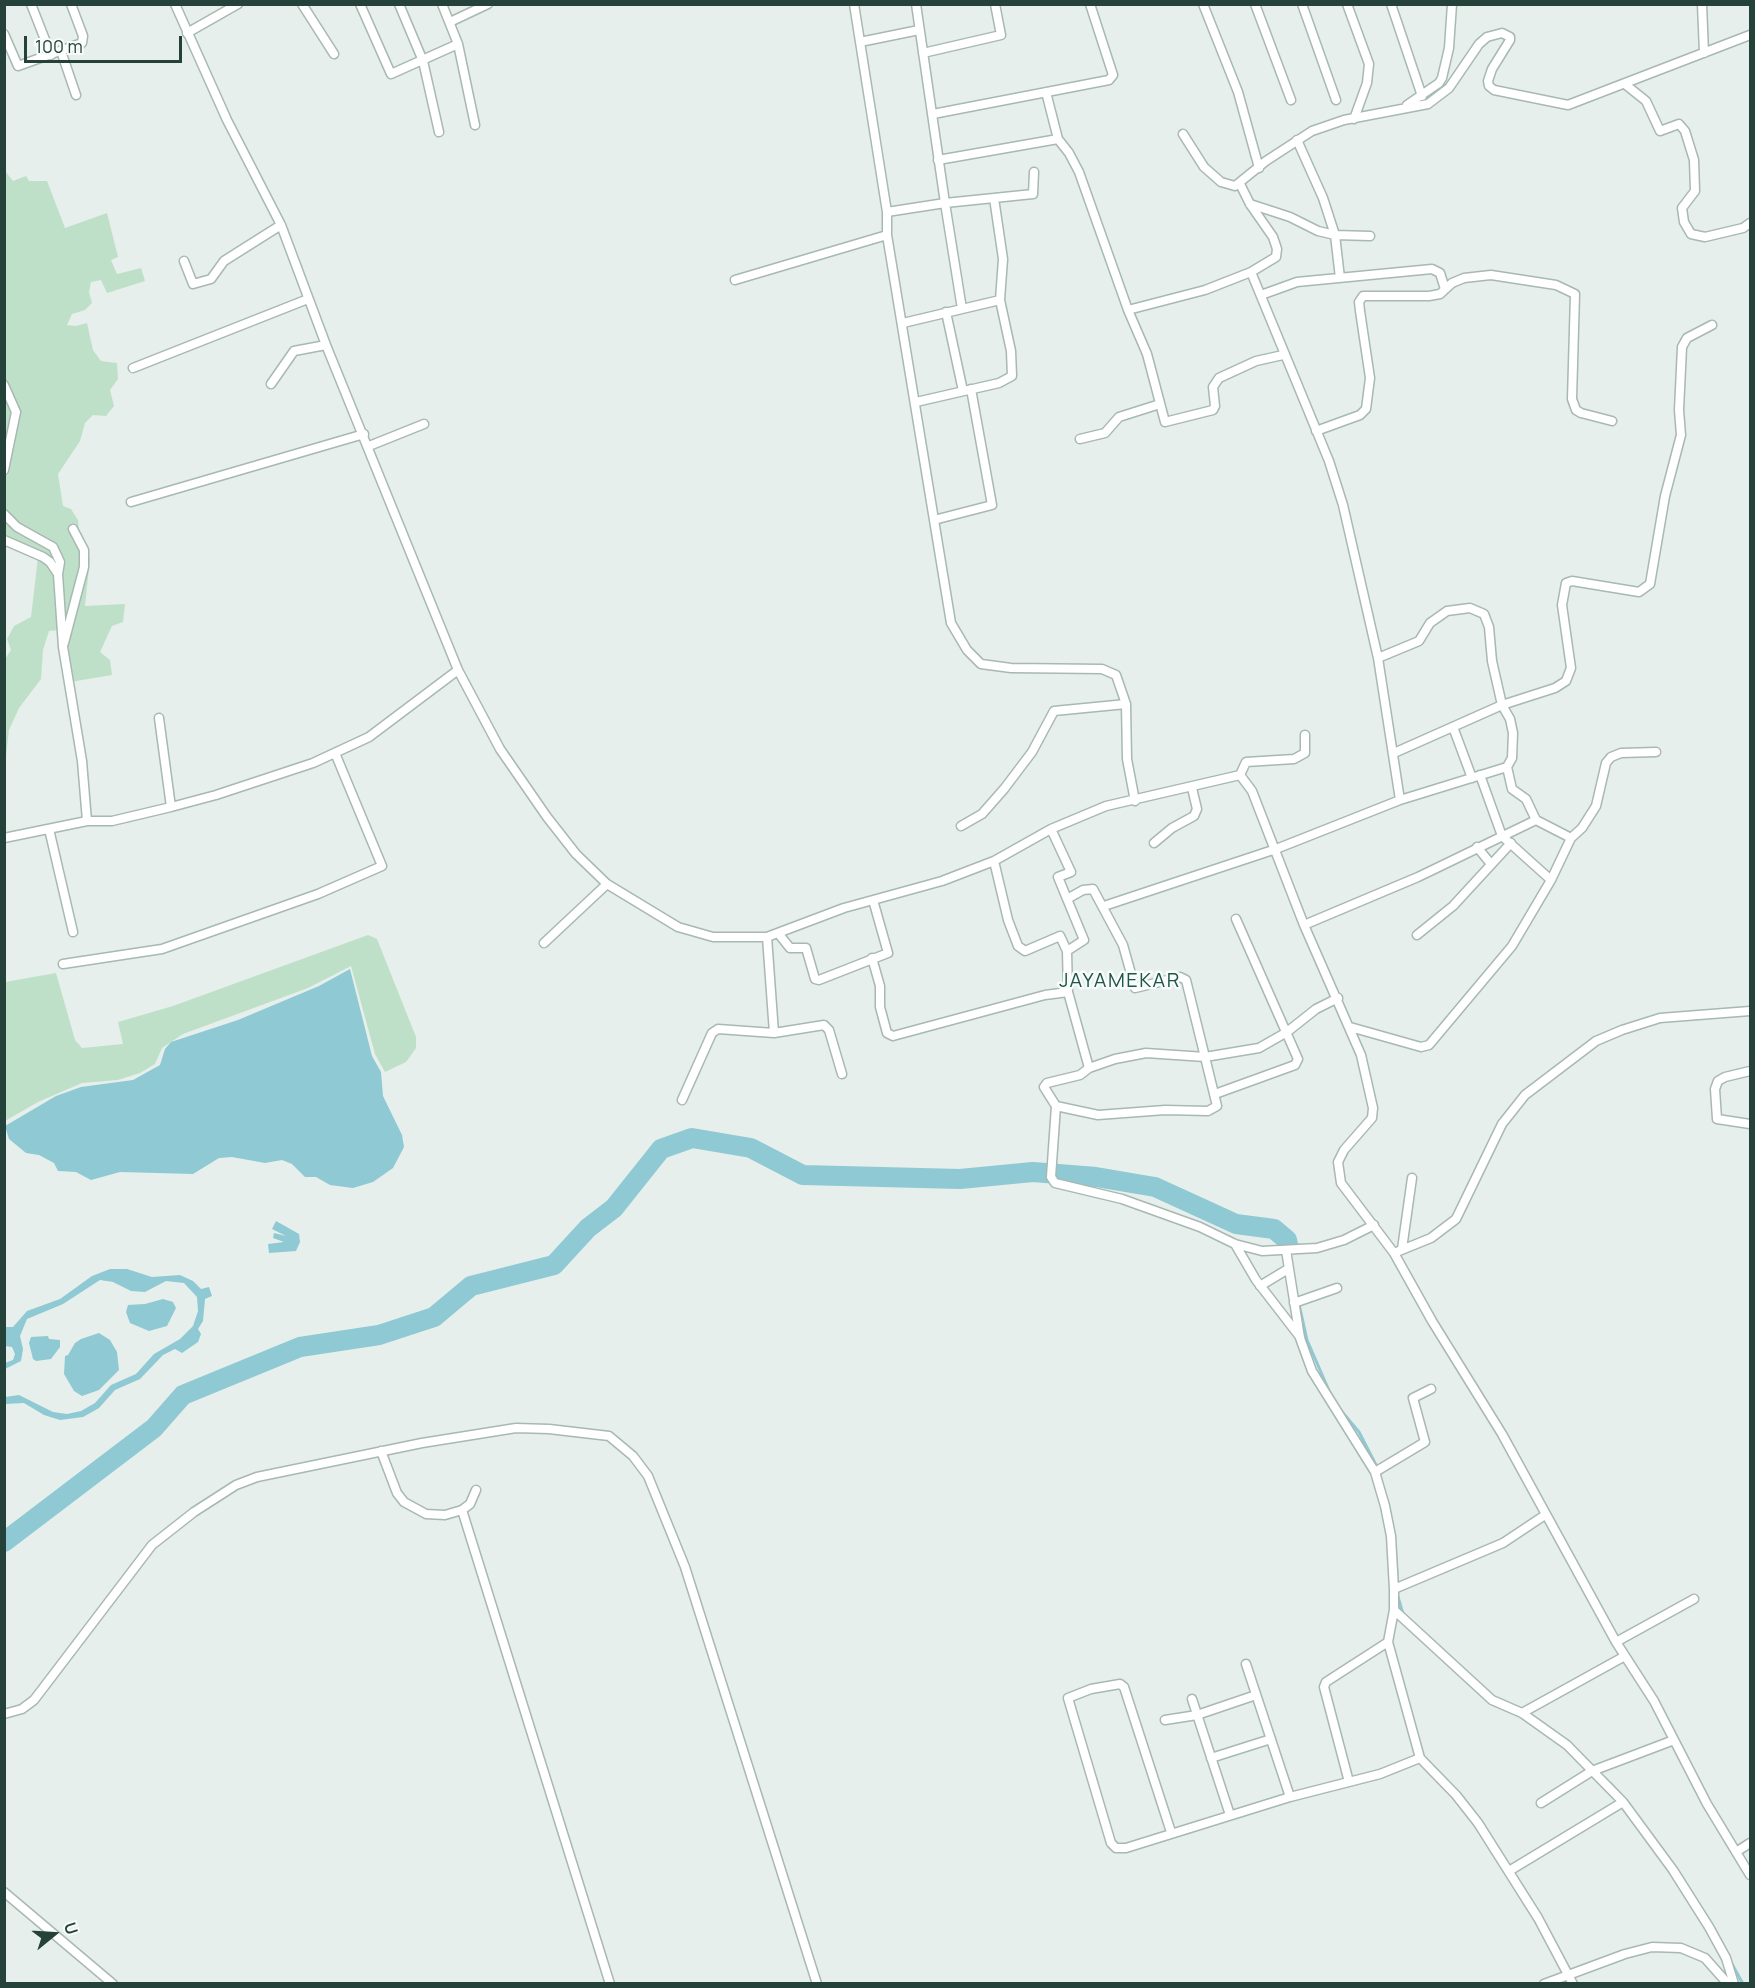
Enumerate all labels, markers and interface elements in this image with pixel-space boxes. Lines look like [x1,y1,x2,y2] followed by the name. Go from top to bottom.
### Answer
[27,24,184,62] scale bar
[35,34,83,58] text: 100 m
[1059,969,1181,993] district label: JAYAMEKAR
[24,1904,84,1964] north arrow
[59,1920,83,1937] text: U

